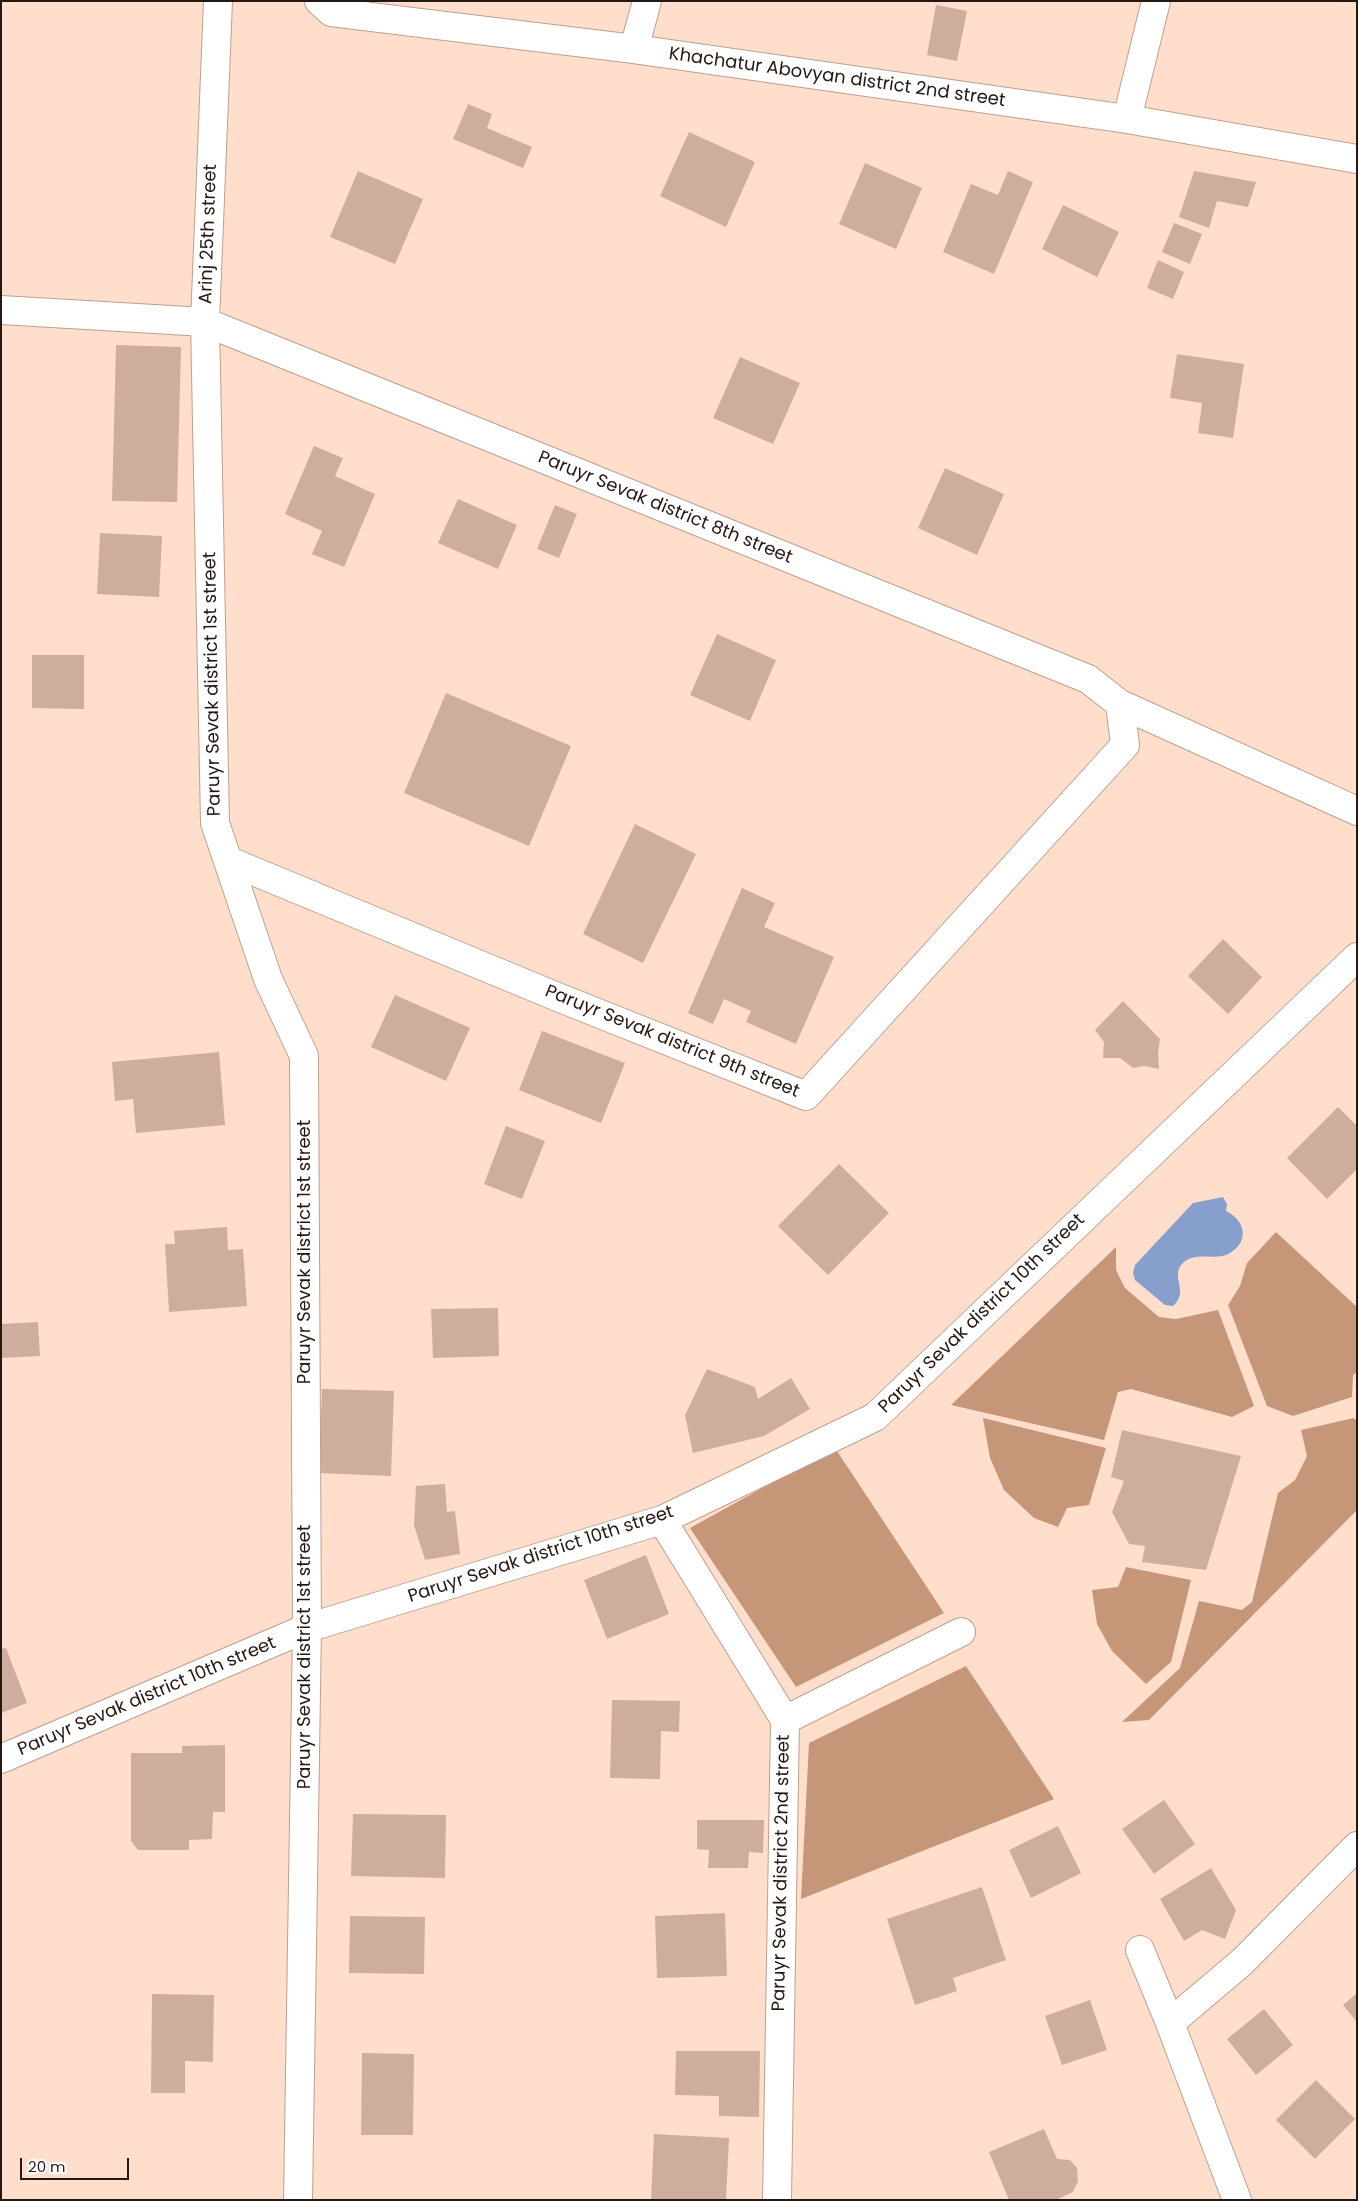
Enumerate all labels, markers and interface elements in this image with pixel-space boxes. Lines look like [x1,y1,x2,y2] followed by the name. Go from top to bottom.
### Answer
[667,44,1007,112] street label: Khachatur Abovyan district 2nd street
[196,164,222,304] street label: Arinj 25th street
[535,447,795,569] street label: Paruyr Sevak district 8th street
[200,552,226,816] street label: Paruyr Sevak district 1st street
[542,981,802,1103] street label: Paruyr Sevak district 9th street
[294,1120,316,1384] street label: Paruyr Sevak district 1st street
[875,1210,1089,1418] street label: Paruyr Sevak district 10th street
[405,1502,677,1608] street label: Paruyr Sevak district 10th street
[294,1525,316,1789] street label: Paruyr Sevak district 1st street
[15,1633,279,1761] street label: Paruyr Sevak district 10th street
[769,1734,795,2012] street label: Paruyr Sevak district 2nd street
[22,2148,131,2180] scale bar
[28,2156,66,2177] text: 20 m

